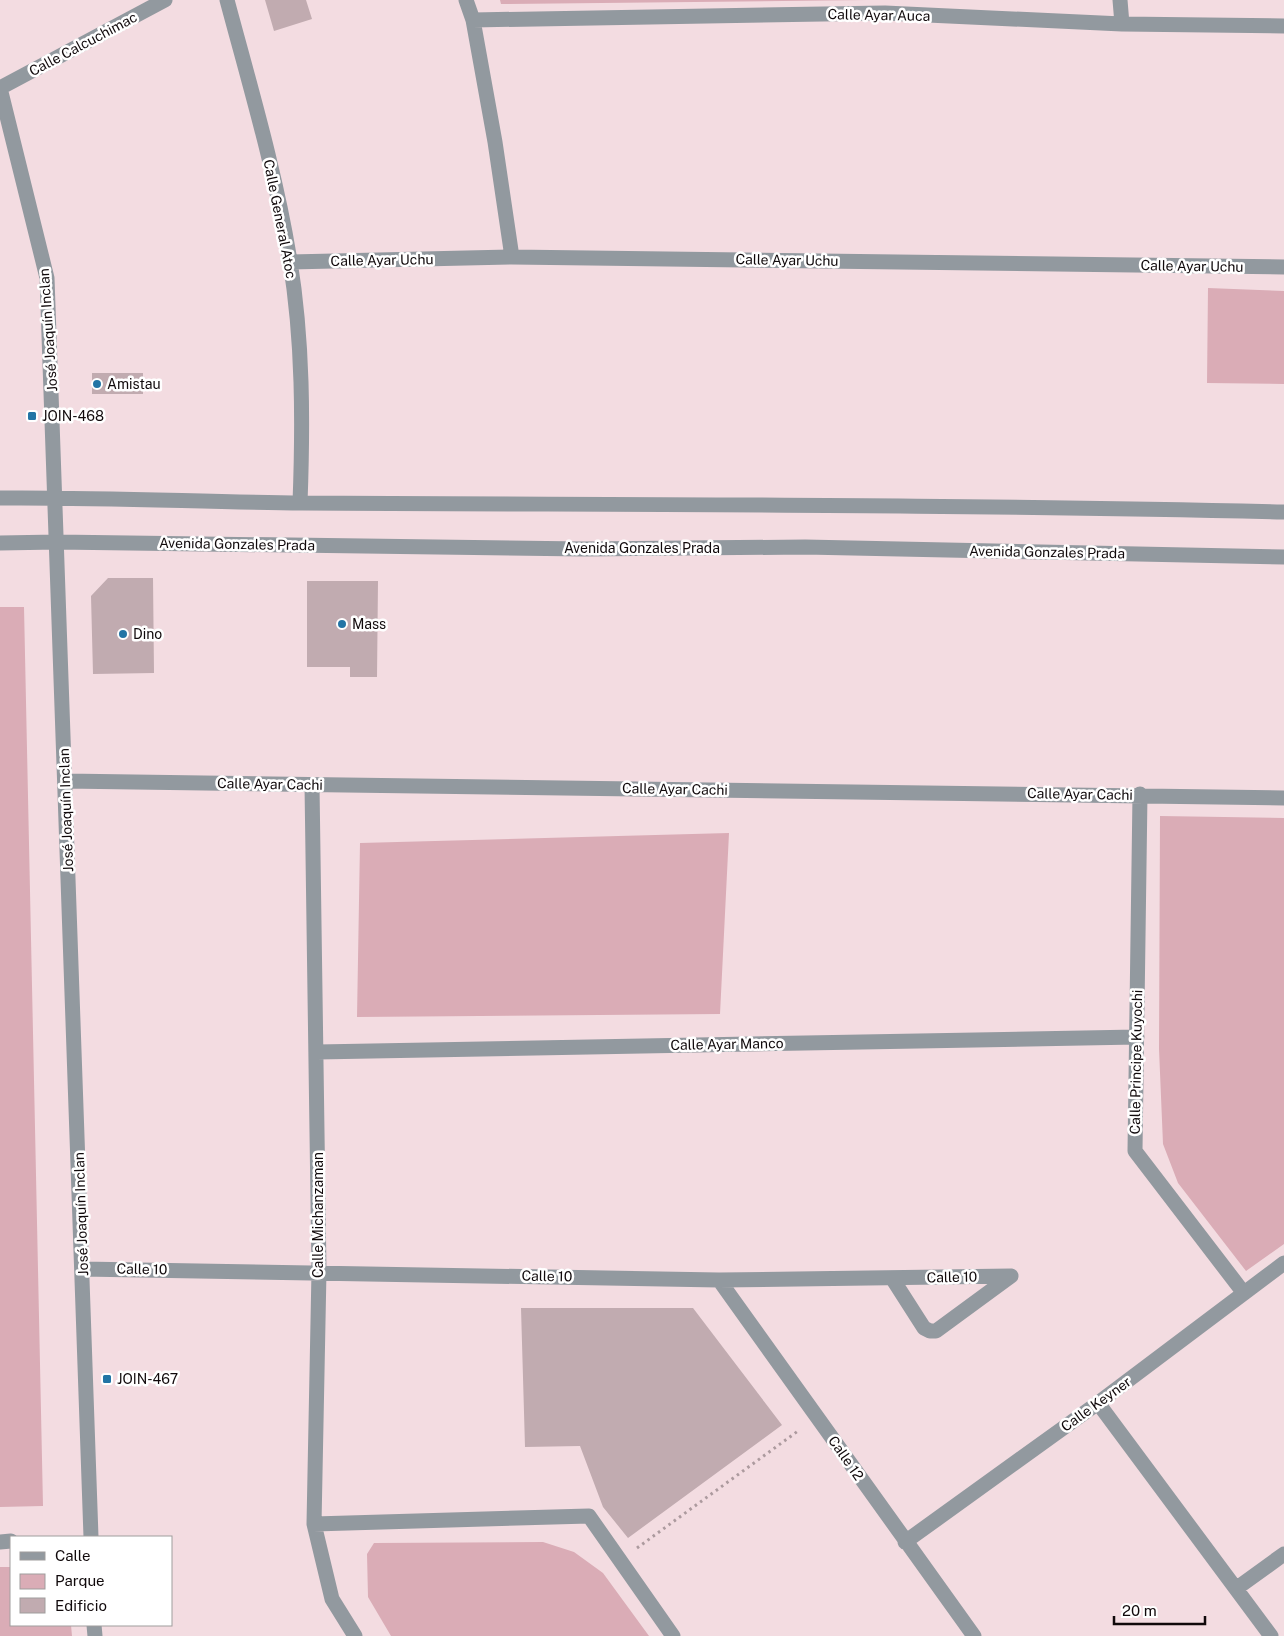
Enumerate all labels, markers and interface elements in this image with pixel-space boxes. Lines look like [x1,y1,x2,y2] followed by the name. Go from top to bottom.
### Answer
[828,6,930,24] street label: Calle Ayar Auca
[26,9,140,79] street label: Calle Calcuchimac
[261,158,299,280] street label: Calle General Atoc
[330,251,434,269] street label: Calle Ayar Uchu
[735,251,839,269] street label: Calle Ayar Uchu
[1140,257,1244,275] street label: Calle Ayar Uchu
[36,268,60,392] street label: José Joaquín Inclan
[107,376,161,392] place label: Amistau
[91,378,103,390] marker: Amistau
[42,408,104,424] place label: JOIN-468
[26,410,38,422] marker: JOIN-468
[159,535,315,553] street label: Avenida Gonzales Prada
[564,540,720,556] street label: Avenida Gonzales Prada
[969,543,1125,561] street label: Avenida Gonzales Prada
[352,616,386,632] place label: Mass
[336,618,348,630] marker: Mass
[133,626,162,642] place label: Dino
[117,628,129,640] marker: Dino
[56,748,76,872] street label: José Joaquín Inclan
[217,775,323,793] street label: Calle Ayar Cachi
[622,780,728,798] street label: Calle Ayar Cachi
[1027,785,1133,803] street label: Calle Ayar Cachi
[1127,990,1145,1134] street label: Calle Principe Kuyochi
[670,1035,784,1053] street label: Calle Ayar Manco
[71,1152,91,1276] street label: José Joaquín Inclan
[310,1152,326,1278] street label: Calle Michanzaman
[117,1261,167,1277] street label: Calle 10
[522,1268,572,1284] street label: Calle 10
[927,1269,977,1285] street label: Calle 10
[117,1371,178,1387] place label: JOIN-467
[101,1373,113,1385] marker: JOIN-467
[1058,1373,1134,1435] street label: Calle Keyner
[825,1433,867,1483] street label: Calle 12
[10,1536,172,1626] legend
[55,1547,91,1564] text: Calle
[55,1572,105,1589] text: Parque
[1114,1594,1205,1626] scale bar
[55,1597,107,1614] text: Edificio
[1122,1602,1157,1619] text: 20 m

